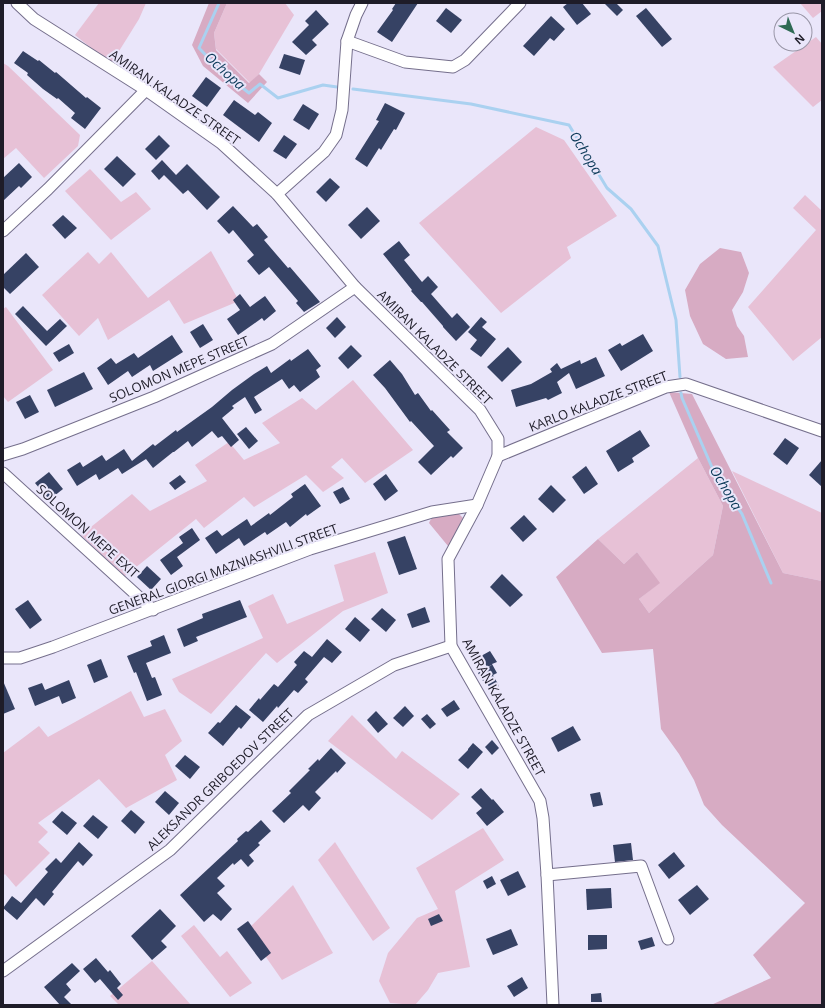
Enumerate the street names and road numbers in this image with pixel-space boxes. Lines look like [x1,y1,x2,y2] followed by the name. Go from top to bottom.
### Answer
[106,45,245,149] street label: AMIRAN KALADZE STREET
[374,286,497,409] street label: AMIRAN KALADZE STREET
[106,331,252,407] street label: SOLOMON MEPE STREET
[526,366,671,436] street label: KARLO KALADZE STREET
[33,480,144,582] street label: SOLOMON MEPE EXIT
[106,519,341,619] street label: GENERAL GIORGI MAZNIASHVILI STREET
[458,635,550,780] street label: AMIRAN KALADZE STREET
[143,703,298,854] street label: ALEKSANDR GRIBOEDOV STREET

